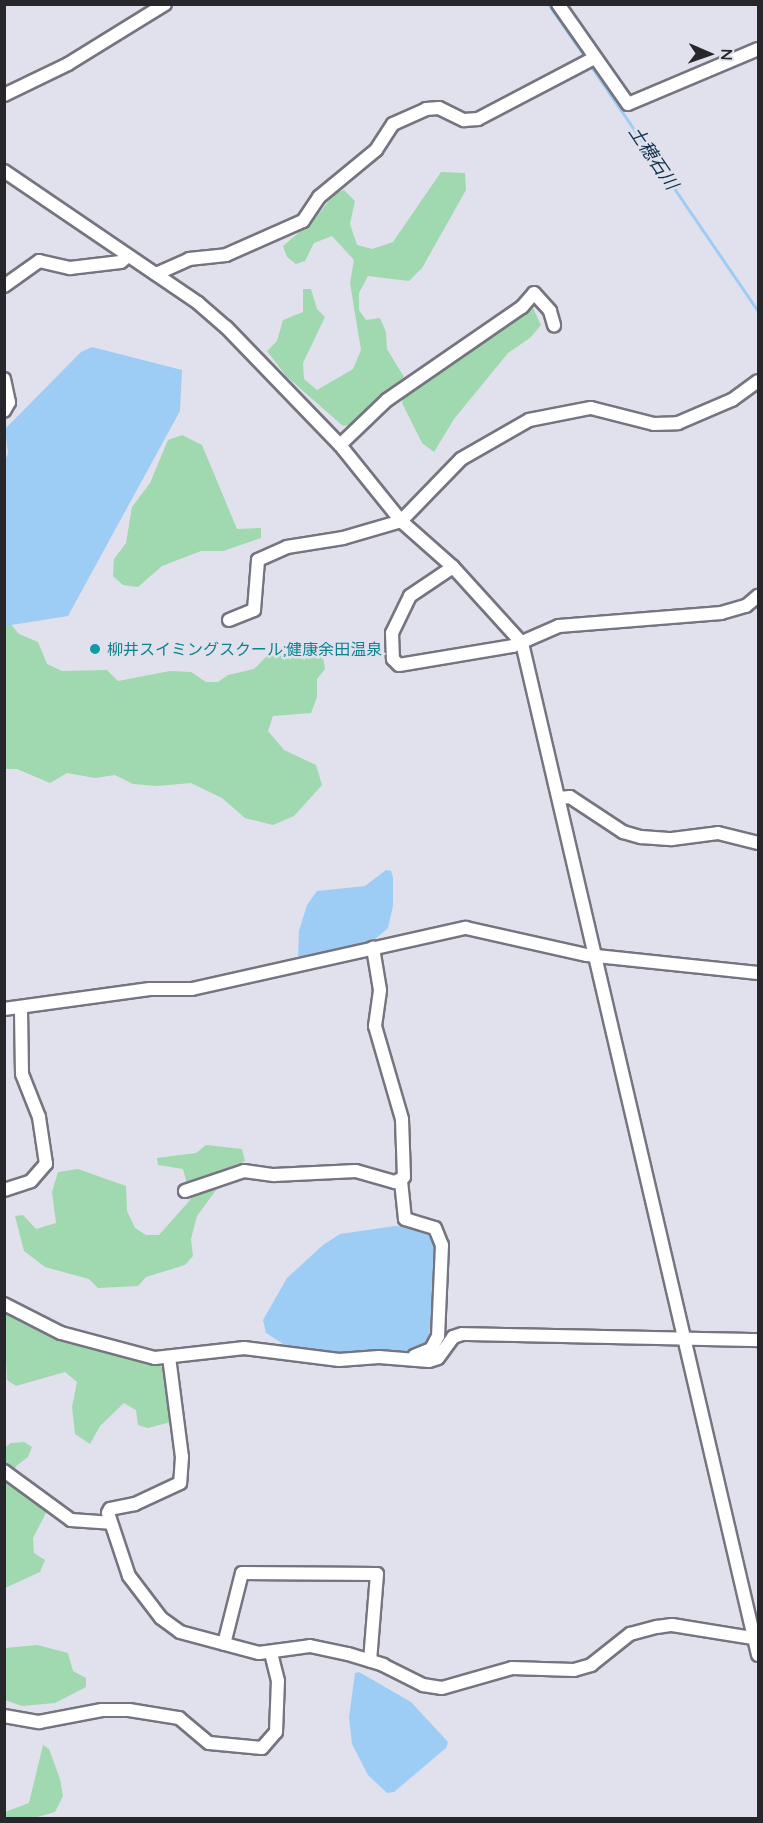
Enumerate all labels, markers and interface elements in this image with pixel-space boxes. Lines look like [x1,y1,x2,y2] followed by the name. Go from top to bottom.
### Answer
[679,24,739,84] north arrow
[717,48,737,61] text: N
[624,122,682,194] water label: 土穂石川
[107,639,382,659] place label: 柳井スイミングスクール;健康余田温泉
[88,642,102,656] marker: 柳井スイミングスクール;健康余田温泉

